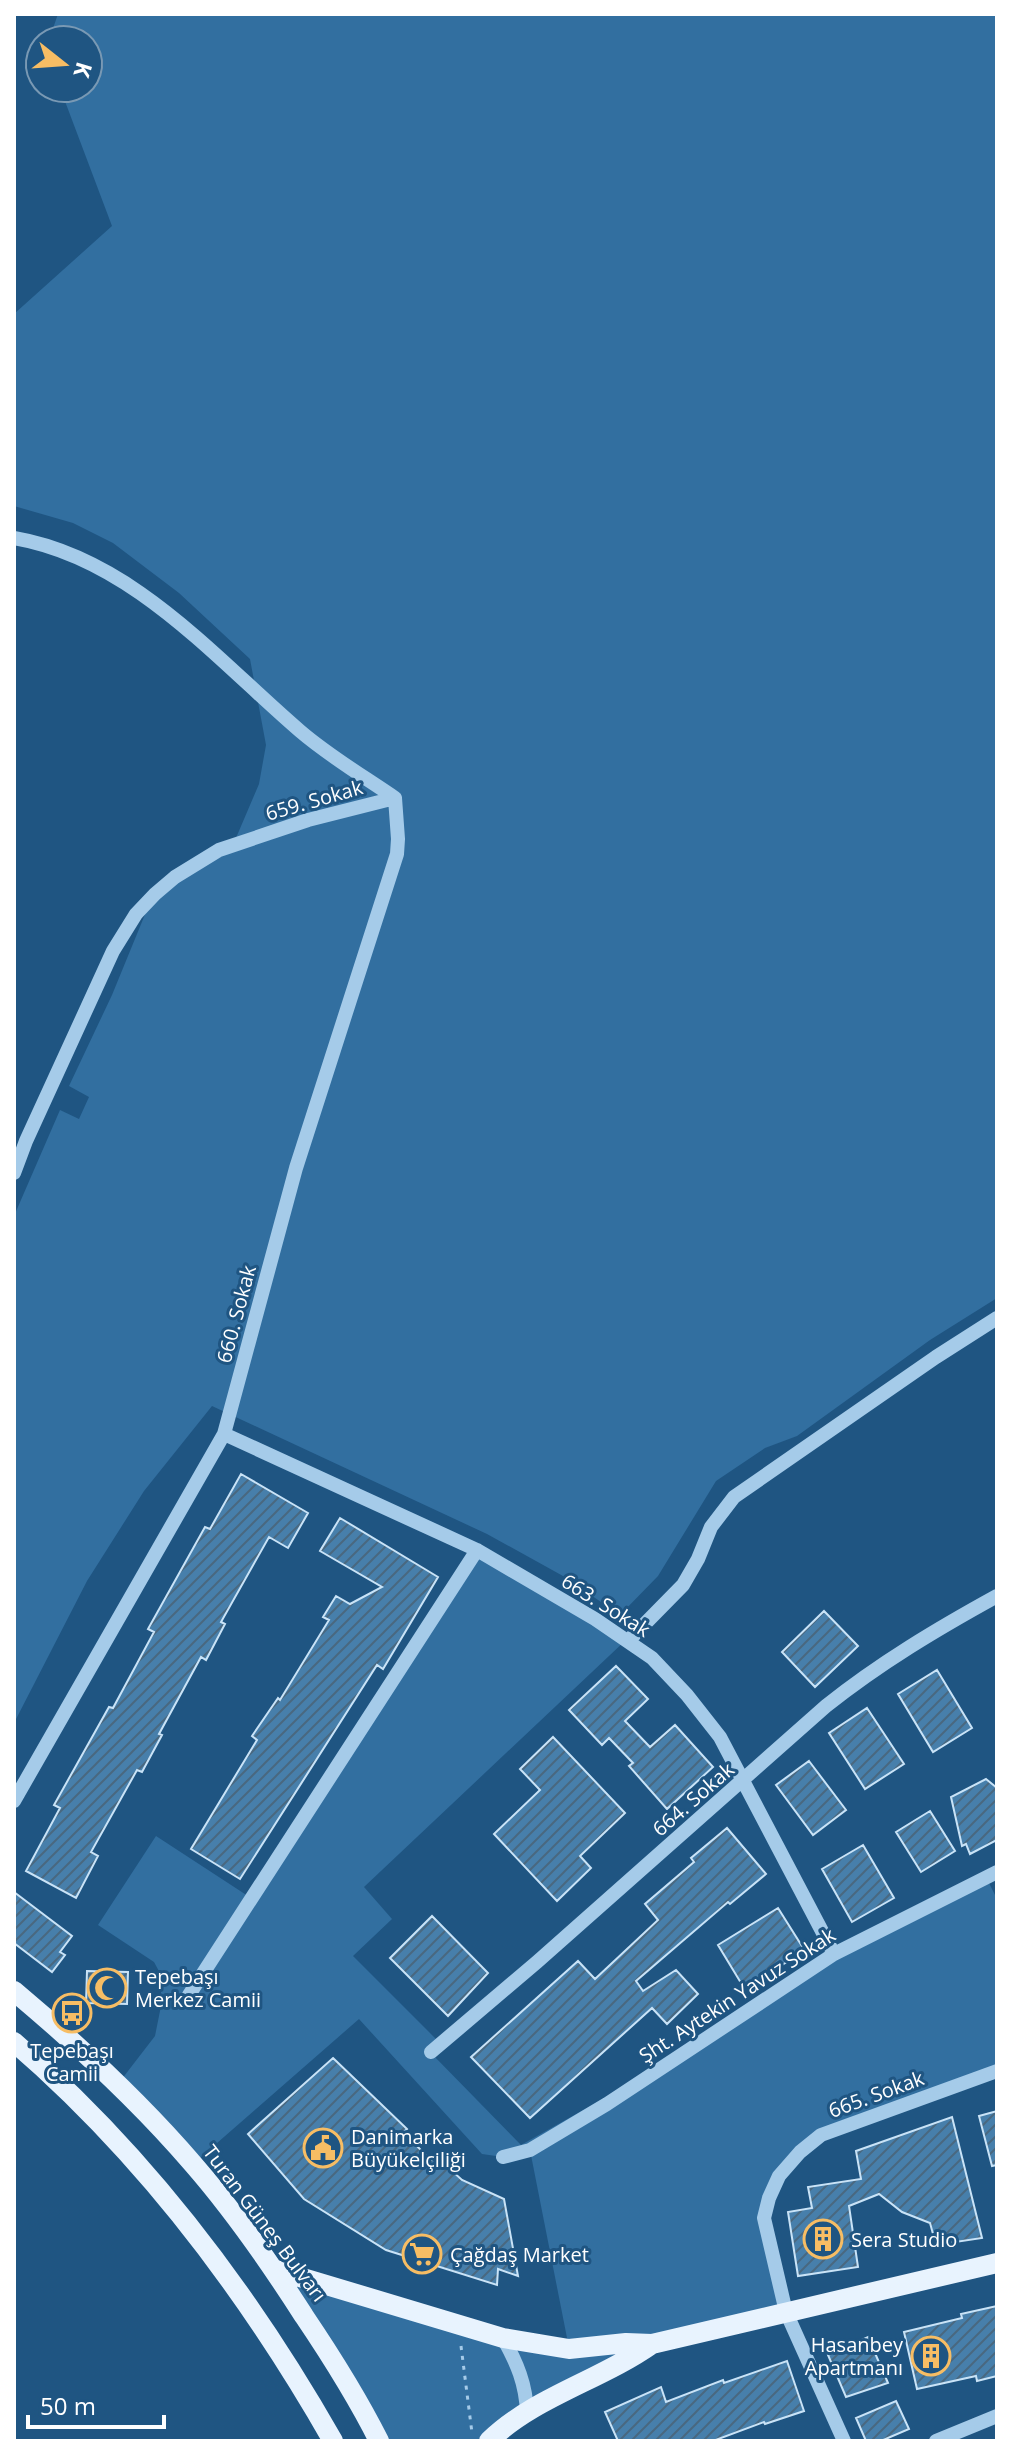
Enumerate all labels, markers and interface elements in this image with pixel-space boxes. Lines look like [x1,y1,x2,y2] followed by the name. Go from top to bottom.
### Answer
[24,24,104,104] north arrow
[67,59,101,82] text: K
[262,773,366,827] street label: 659. Sokak
[210,1262,262,1366] street label: 660. Sokak
[556,1567,656,1643] street label: 663. Sokak
[646,1756,740,1842] street label: 664. Sokak
[634,1921,841,2069] street label: Şht. Aytekin Yavuz Sokak
[135,1963,261,2013] place label: Tepebaşı Merkez Camii
[86,1967,128,2009] mosque icon: Tepebaşı Merkez Camii
[51,1992,93,2034] bus stop icon: Tepebaşı Camii
[30,2037,114,2087] place label: Tepebaşı Camii
[824,2064,928,2124] street label: 665. Sokak
[351,2123,466,2173] place label: Danimarka Büyükelçiliği
[302,2127,344,2169] public building icon: Danimarka Büyükelçiliği
[197,2139,333,2307] street label: Turan Güneş Bulvarı
[802,2218,844,2260] building icon: Sera Studio
[851,2226,957,2253] place label: Sera Studio
[401,2233,443,2275] supermarket icon: Çağdaş Market
[450,2241,589,2268] place label: Çağdaş Market
[805,2331,904,2381] place label: Hasanbey Apartmanı
[910,2335,952,2377] building icon: Hasanbey Apartmanı
[28,2379,164,2429] scale bar
[40,2389,96,2422] text: 50 m

